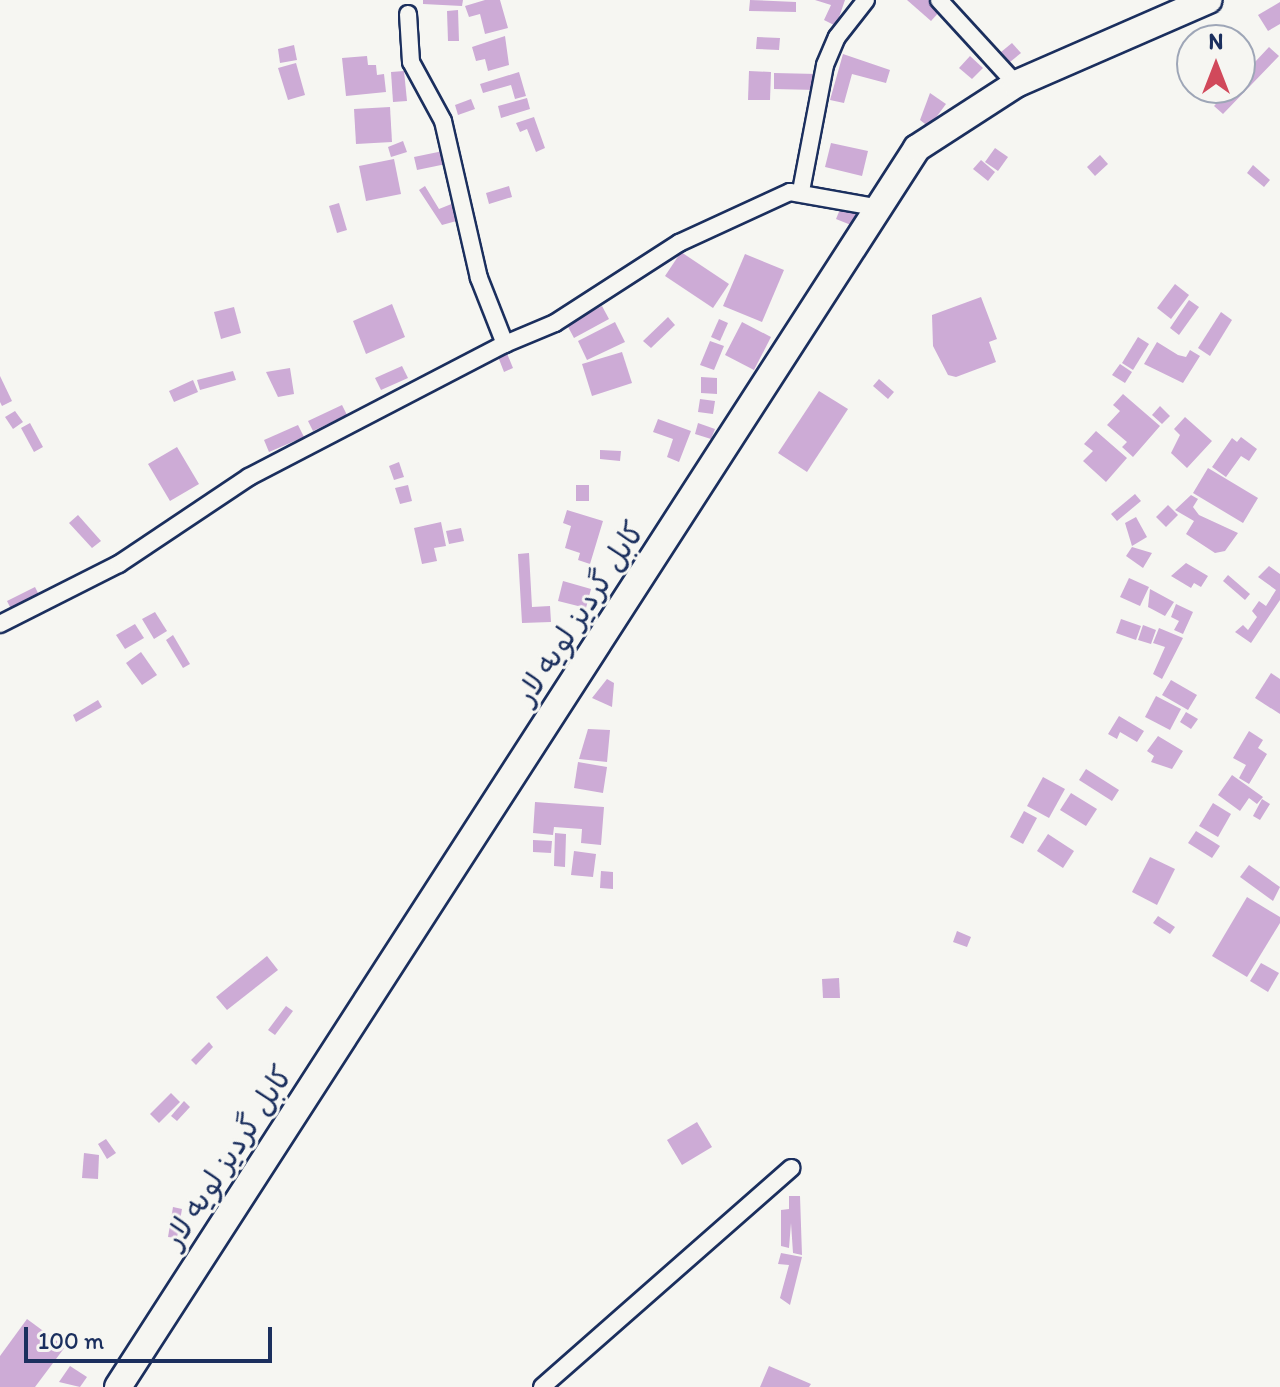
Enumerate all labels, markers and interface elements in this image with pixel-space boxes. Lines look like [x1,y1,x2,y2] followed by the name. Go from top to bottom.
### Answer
[1176,24,1256,104] north arrow
[1209,28,1223,55] text: N
[508,515,652,711] street label: کابل گردیز لویه لار
[156,1059,300,1255] street label: کابل گردیز لویه لار
[28,1311,276,1361] scale bar
[38,1326,104,1355] text: 100 m

